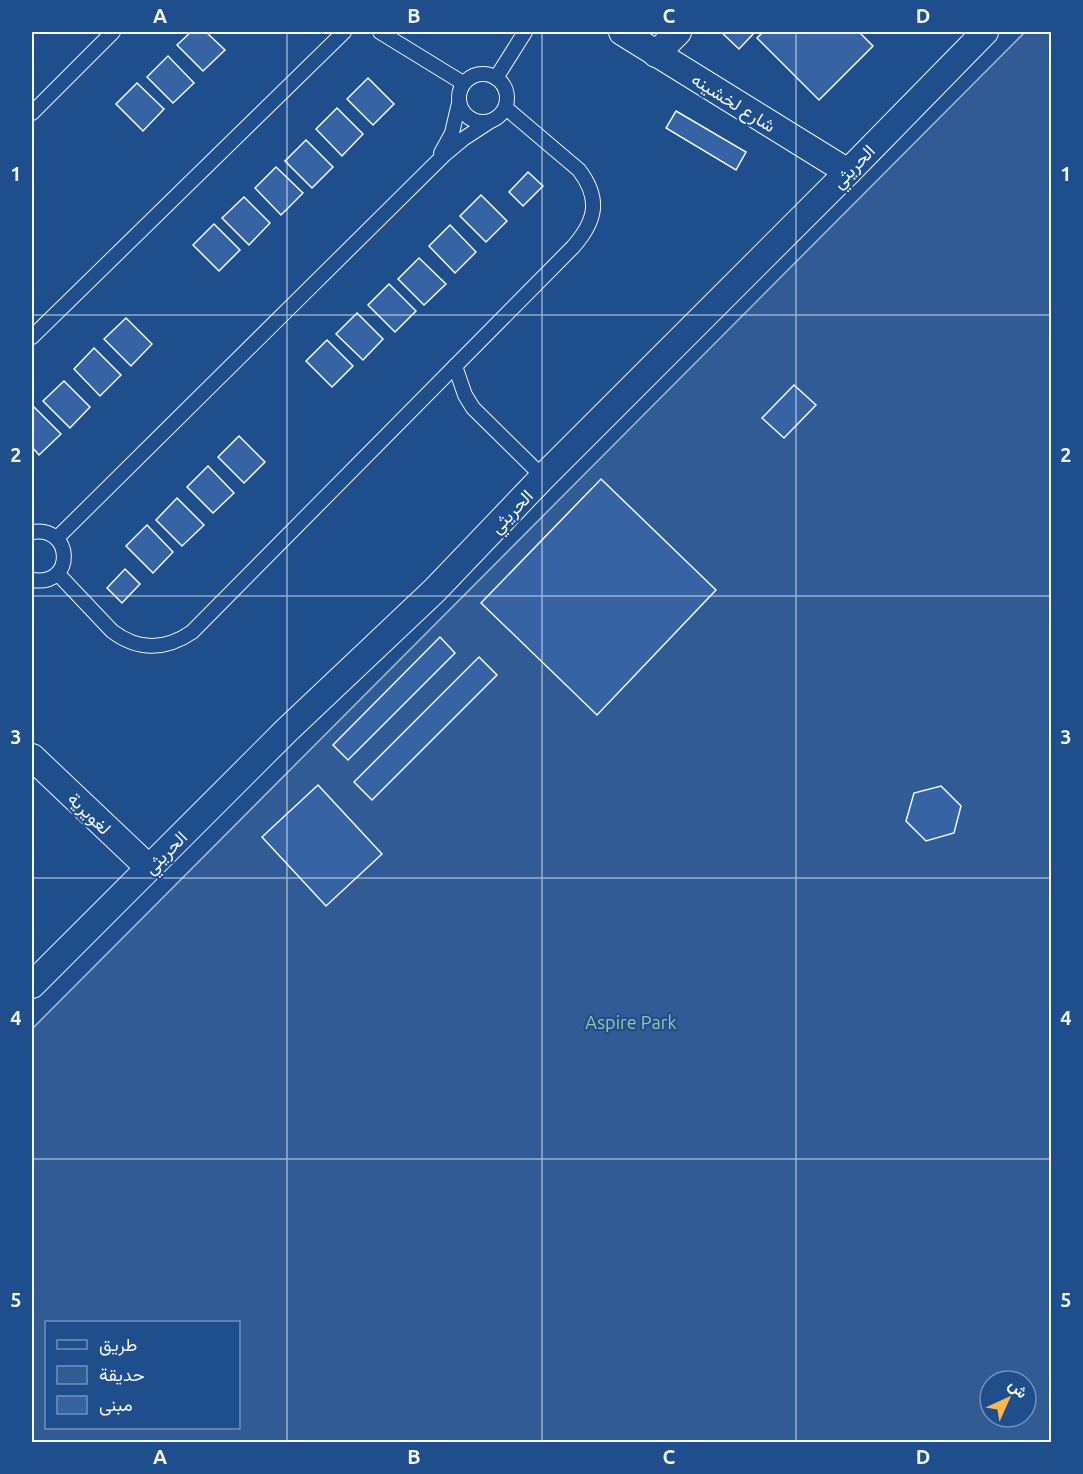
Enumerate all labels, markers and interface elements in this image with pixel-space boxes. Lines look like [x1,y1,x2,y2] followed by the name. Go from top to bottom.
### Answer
[153,4,167,27] text: A
[407,4,421,27] text: B
[663,4,676,27] text: C
[916,4,930,27] text: D
[687,68,780,138] street label: شارع لخشينه
[828,140,883,196] street label: الحريثي
[10,162,22,185] text: 1
[1060,162,1072,185] text: 1
[10,443,22,466] text: 2
[1060,443,1072,466] text: 2
[486,485,541,541] street label: الحريثي
[10,725,22,748] text: 3
[1060,725,1072,748] text: 3
[63,788,116,840] street label: لغويرية
[139,826,195,882] street label: الحريثي
[10,1006,22,1029] text: 4
[1060,1006,1072,1029] text: 4
[585,1012,677,1032] park label: Aspire Park
[10,1288,22,1311] text: 5
[1060,1288,1072,1311] text: 5
[45,1321,240,1429] legend
[99,1334,137,1356] text: طريق
[99,1364,145,1385] text: حديقة
[978,1369,1038,1429] north arrow
[1005,1375,1032,1402] text: ش
[99,1394,133,1416] text: مبنى
[153,1445,167,1468] text: A
[407,1445,421,1468] text: B
[663,1445,676,1468] text: C
[916,1445,930,1468] text: D

